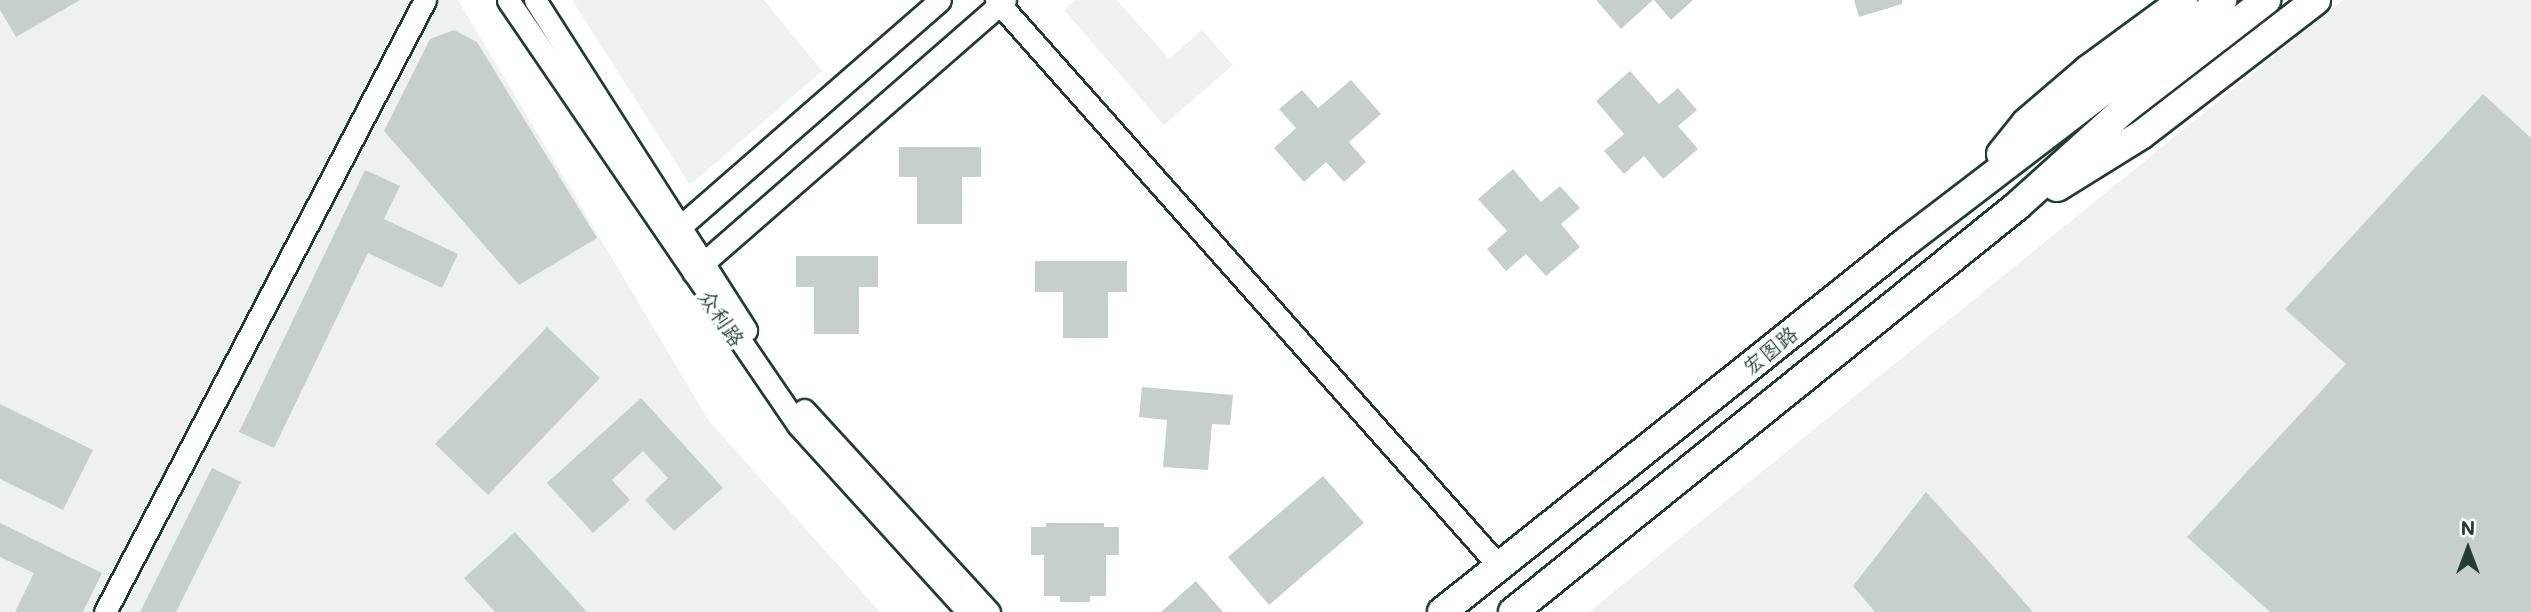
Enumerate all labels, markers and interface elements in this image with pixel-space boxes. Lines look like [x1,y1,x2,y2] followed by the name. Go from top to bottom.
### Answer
[694,285,750,351] street label: 众利路
[1738,320,1802,380] street label: 宏图路
[2433,514,2503,584] north arrow
[2461,515,2475,540] text: N

